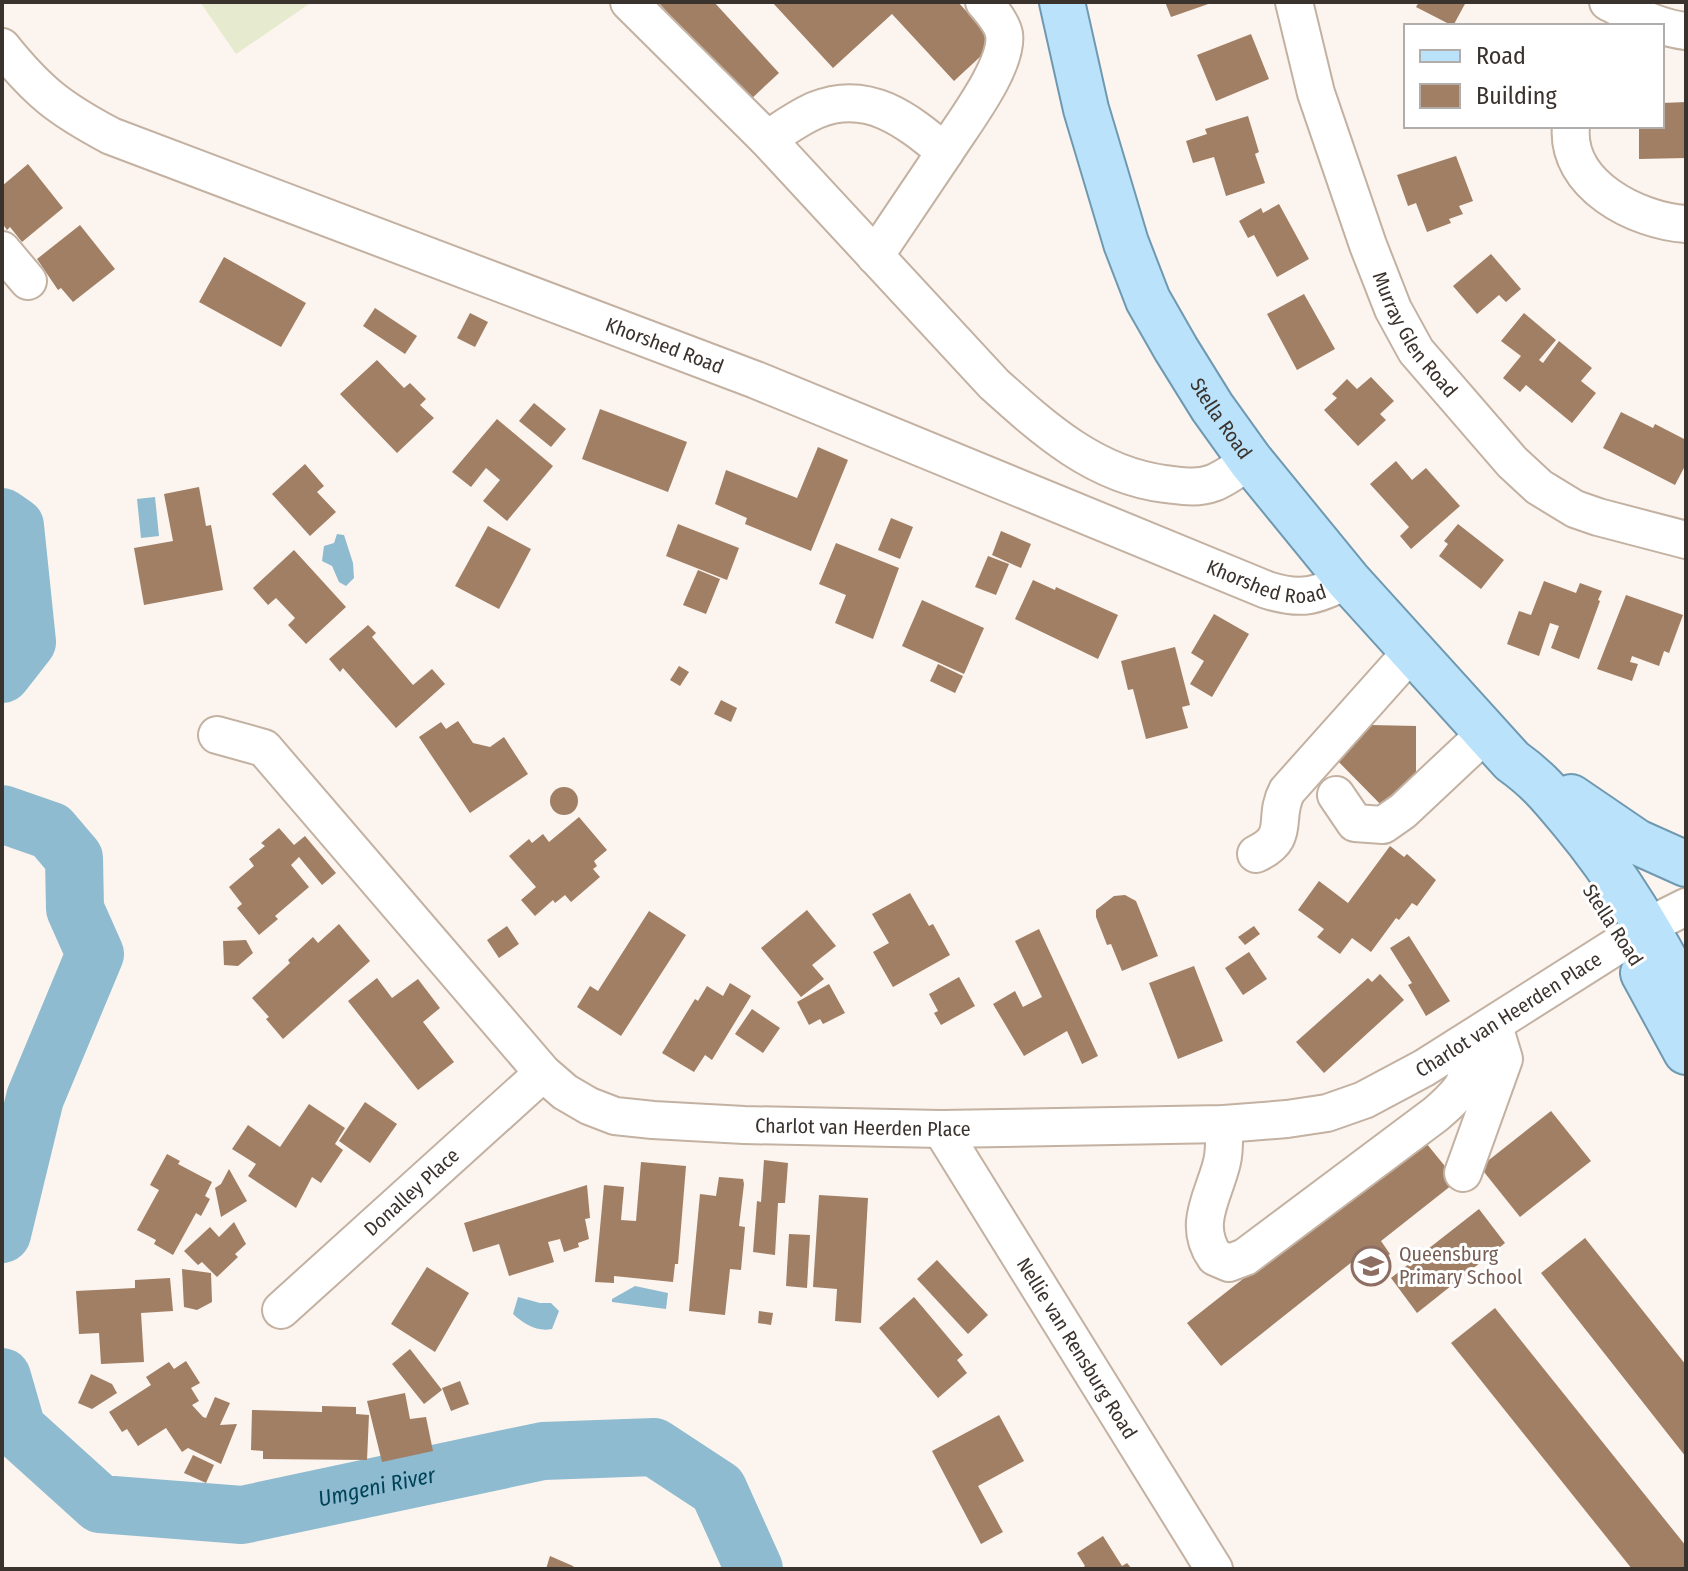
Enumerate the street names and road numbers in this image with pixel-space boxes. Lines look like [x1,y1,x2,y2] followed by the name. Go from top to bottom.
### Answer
[1368,268,1463,402] street label: Murray Glen Road
[602,312,727,379] street label: Khorshed Road
[1185,374,1257,464] street label: Stella Road
[1203,554,1329,608] street label: Khorshed Road
[1578,880,1648,970] street label: Stella Road
[1411,947,1606,1082] street label: Charlot van Heerden Place
[755,1113,971,1141] street label: Charlot van Heerden Place
[359,1143,464,1241] street label: Donalley Place
[1012,1253,1142,1443] street label: Nellie van Rensburg Road

